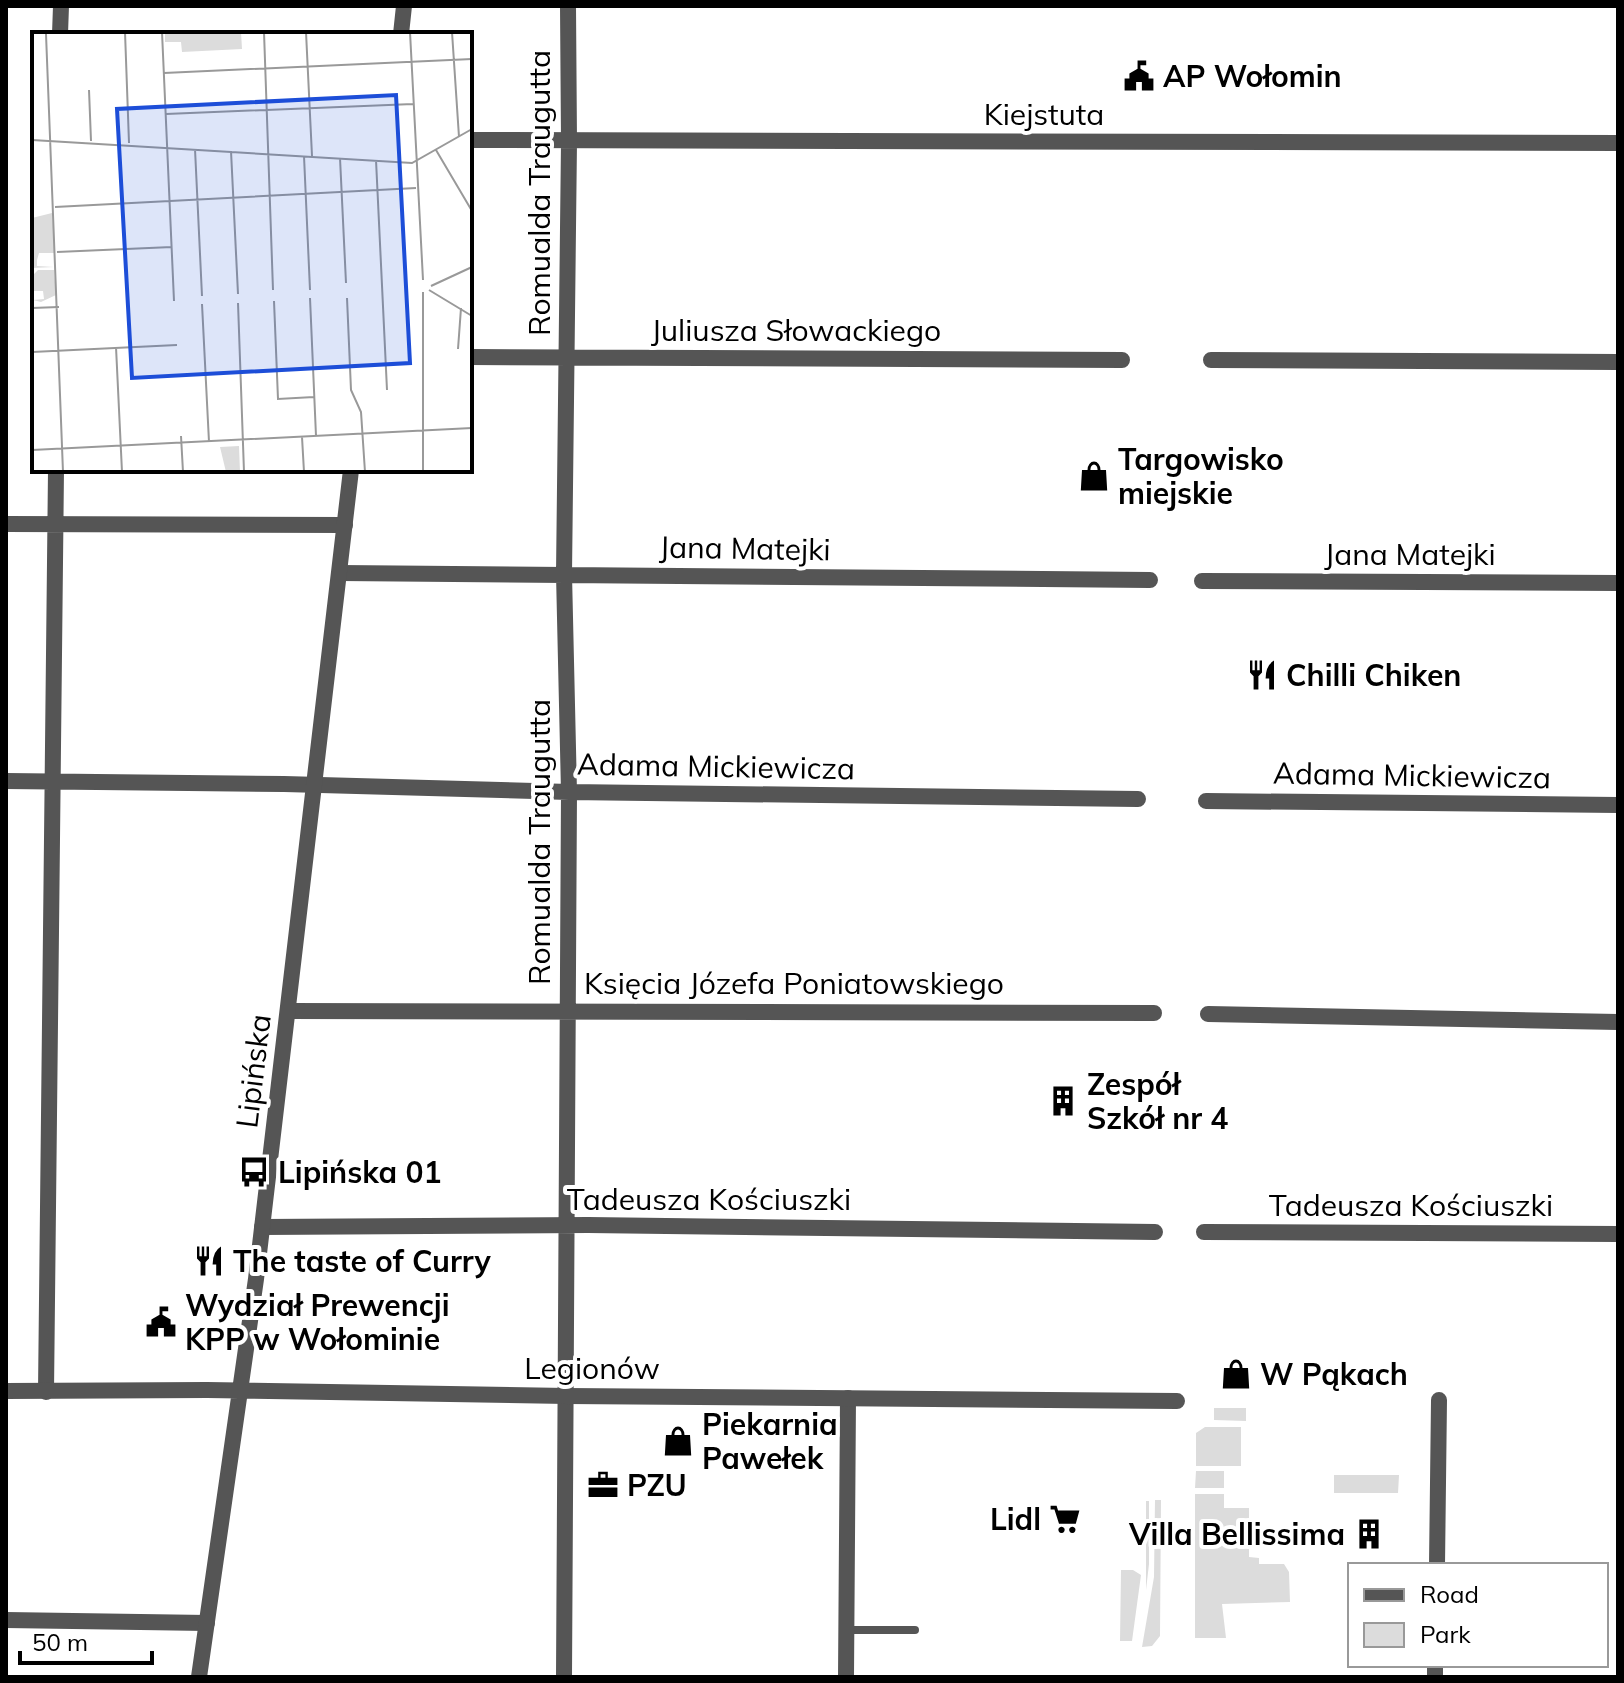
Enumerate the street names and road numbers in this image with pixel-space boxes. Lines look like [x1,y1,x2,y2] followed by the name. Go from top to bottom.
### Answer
[520,50,558,336] street label: Romualda Traugutta
[984,95,1104,133] street label: Kiejstuta
[651,311,941,349] street label: Juliusza Słowackiego
[659,528,831,568] street label: Jana Matejki
[1324,535,1496,573] street label: Jana Matejki
[520,699,558,985] street label: Romualda Traugutta
[577,745,855,787] street label: Adama Mickiewicza
[1273,754,1551,796] street label: Adama Mickiewicza
[584,964,1004,1002] street label: Księcia Józefa Poniatowskiego
[227,1012,279,1130] street label: Lipińska
[567,1180,851,1218] street label: Tadeusza Kościuszki
[1269,1186,1553,1224] street label: Tadeusza Kościuszki
[524,1349,660,1387] street label: Legionów

